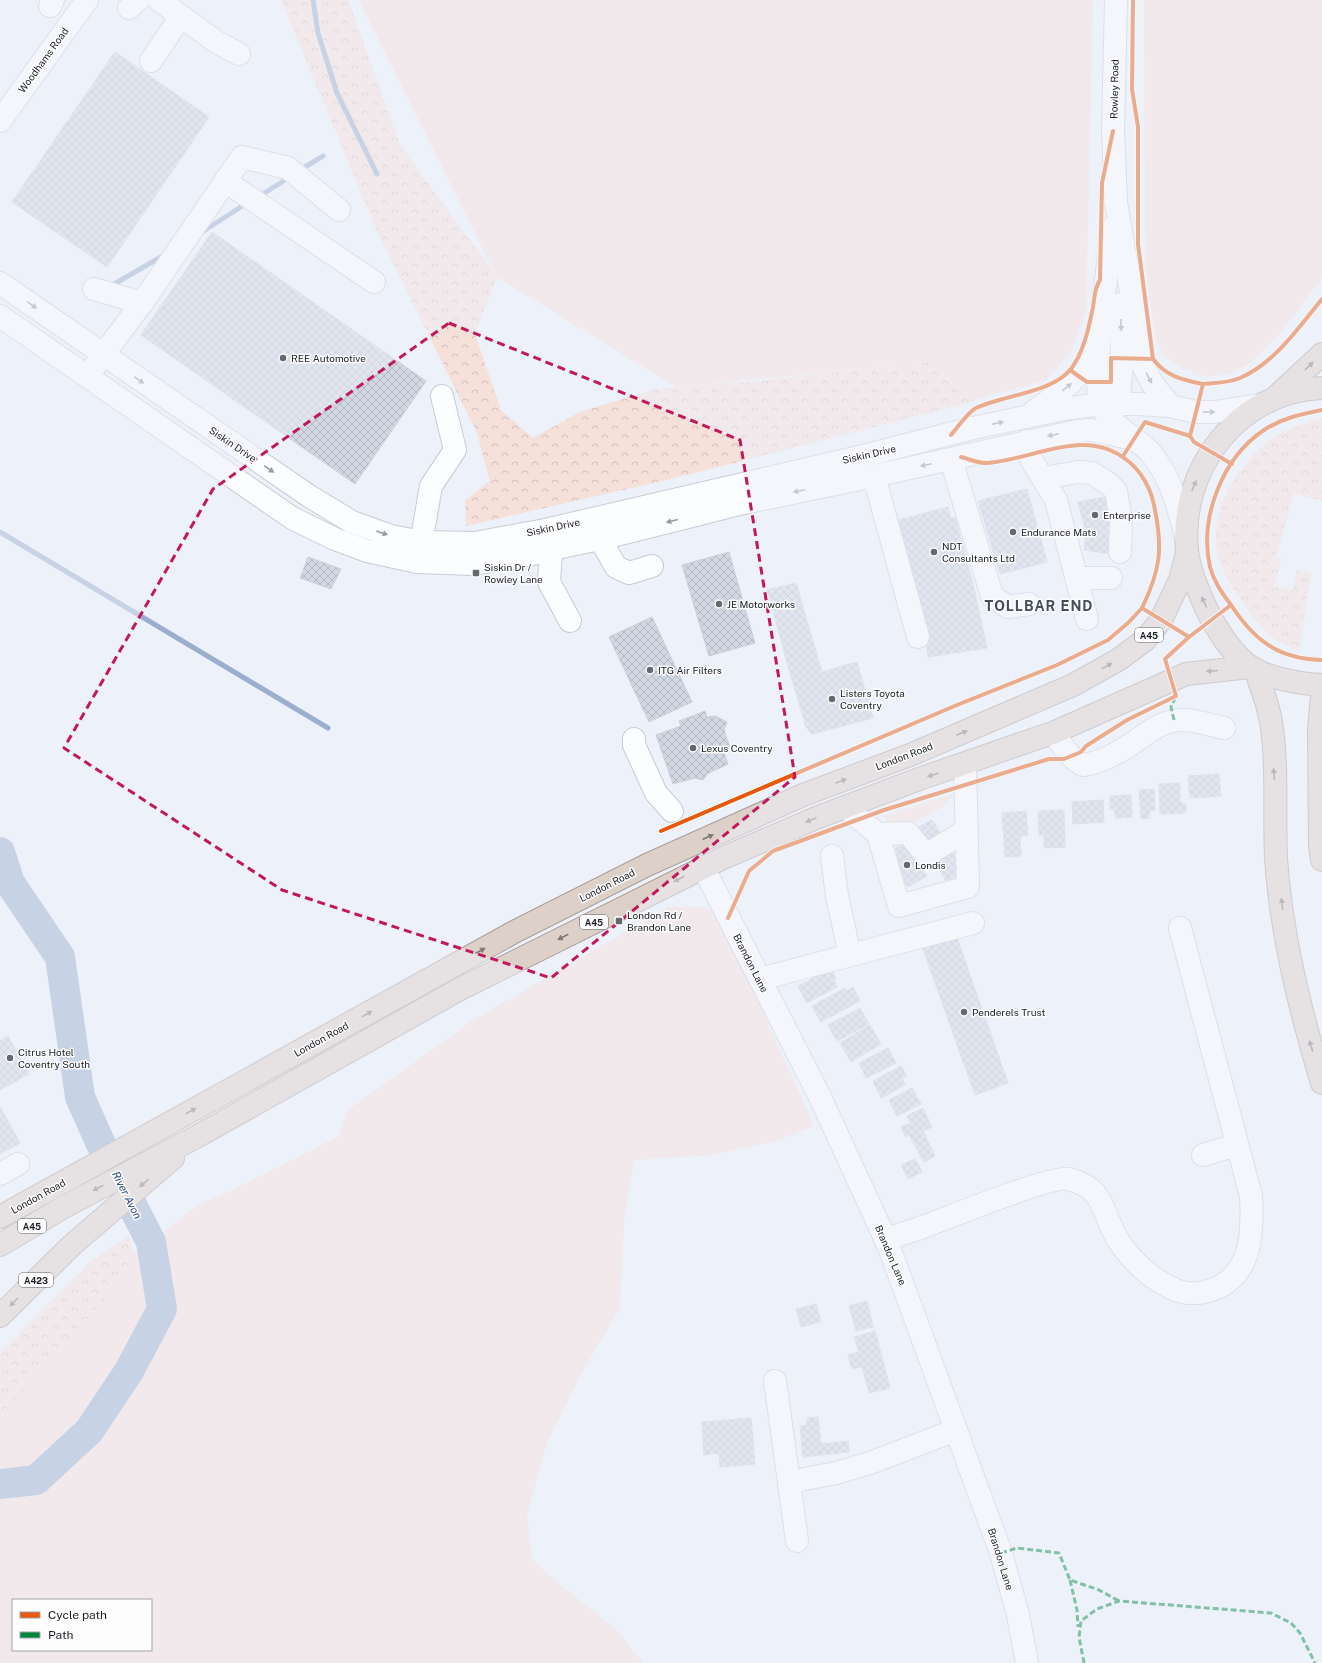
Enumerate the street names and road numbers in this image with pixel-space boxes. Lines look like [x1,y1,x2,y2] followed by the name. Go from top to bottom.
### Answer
[15,25,71,95] street label: Woodhams Road
[1107,59,1121,119] street label: Rowley Road
[207,424,259,464] street label: Siskin Drive
[841,442,897,466] street label: Siskin Drive
[525,515,581,539] street label: Siskin Drive
[1135,628,1163,642] road number: A45
[874,740,934,772] street label: London Road
[577,866,637,904] street label: London Road
[580,915,608,929] road number: A45
[731,932,771,995] street label: Brandon Lane
[292,1019,350,1059] street label: London Road
[9,1176,67,1216] street label: London Road
[18,1219,46,1233] road number: A45
[873,1223,909,1287] street label: Brandon Lane
[19,1273,53,1287] road number: A423
[986,1527,1016,1592] street label: Brandon Lane

